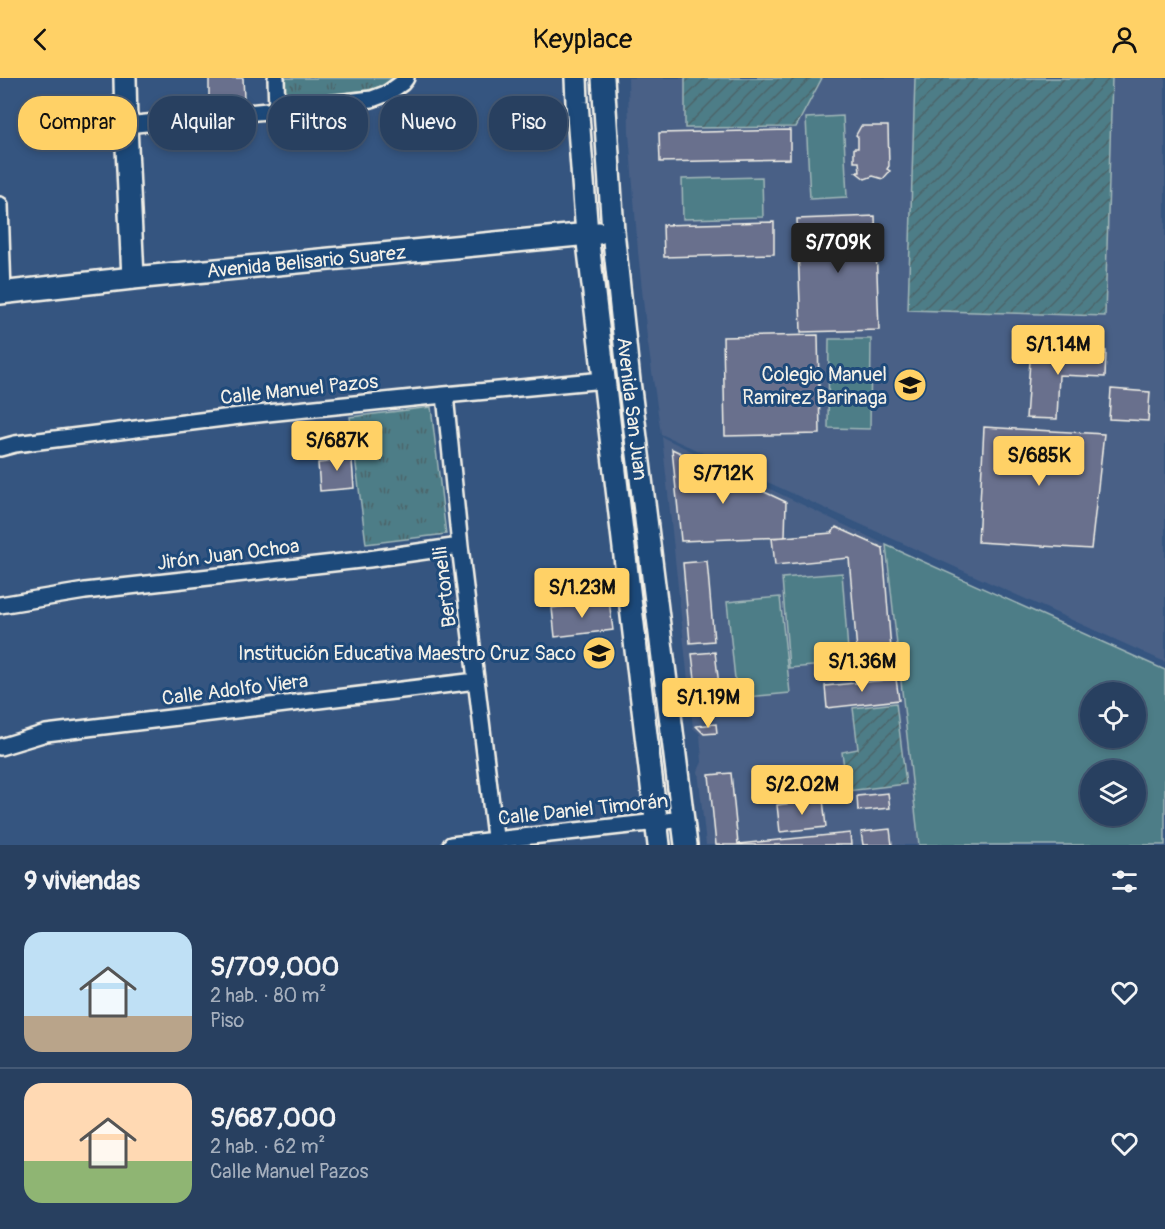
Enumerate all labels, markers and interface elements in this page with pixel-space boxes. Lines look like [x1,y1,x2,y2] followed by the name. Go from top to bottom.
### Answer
[24,23,57,56] icon: back
[533,23,632,56] text: Keyplace
[1108,23,1141,56] icon: person
[18,96,137,150] chip: Comprar
[149,96,256,150] chip: Alquilar
[268,96,368,150] chip: Filtros
[380,96,477,150] chip: Nuevo
[489,96,567,150] chip: Piso
[789,223,887,274] pin: S/709K
[805,230,871,255] text: S/709K
[206,240,407,284] street label: Avenida Belisario Suarez
[1003,325,1113,376] pin: S/1.14M
[1026,332,1090,357] text: S/1.14M
[611,336,653,482] street label: Avenida San Juan
[742,362,887,410] place label: Colegio Manuel Ramirez Barinaga
[892,367,928,403] school or university icon: Colegio Manuel Ramirez Barinaga
[219,369,379,410] street label: Calle Manuel Pazos
[288,421,386,472] pin: S/687K
[305,428,369,453] text: S/687K
[990,436,1088,487] pin: S/685K
[1007,443,1071,468] text: S/685K
[674,454,772,505] pin: S/712K
[693,461,753,486] text: S/712K
[155,533,301,576] street label: Jirón Juan Ochoa
[427,545,462,629] street label: Bertonelli
[527,568,637,619] pin: S/1.23M
[548,575,616,600] text: S/1.23M
[581,635,617,671] school or university icon: Institución Educativa Maestro Cruz Saco
[238,641,576,666] place label: Institución Educativa Maestro Cruz Saco
[807,642,917,693] pin: S/1.36M
[828,649,896,674] text: S/1.36M
[161,668,310,711] street label: Calle Adolfo Viera
[653,678,763,729] pin: S/1.19M
[1080,682,1146,826] map controls
[1080,682,1146,748] button: locate
[676,685,740,710] text: S/1.19M
[1080,760,1146,826] button: layers
[747,765,857,816] pin: S/2.02M
[765,772,839,797] text: S/2.02M
[497,788,669,831] street label: Calle Daniel Timorán
[24,865,140,897] text: 9 viviendas
[1108,865,1141,898] icon: filters
[210,951,339,983] text: S/709,000
[72,956,144,1028] icon: home
[1108,976,1141,1009] icon: heart
[210,983,326,1008] text: 2 hab. · 80 m²
[210,1008,244,1033] text: Piso
[210,1102,336,1134] text: S/687,000
[72,1107,144,1179] icon: home
[1108,1127,1141,1160] icon: heart
[210,1134,325,1159] text: 2 hab. · 62 m²
[210,1159,368,1184] text: Calle Manuel Pazos

